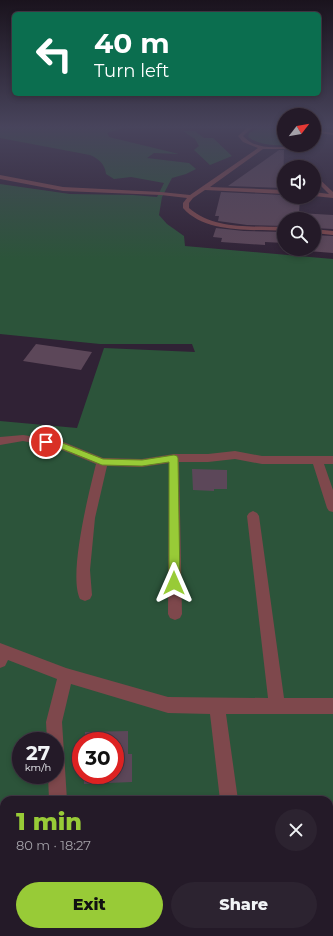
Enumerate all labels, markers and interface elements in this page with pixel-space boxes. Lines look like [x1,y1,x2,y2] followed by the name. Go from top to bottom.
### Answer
[94,26,170,60] text: 40 m
[28,28,80,80] icon: left
[94,60,169,82] text: Turn left
[277,108,321,152] north arrow
[277,108,321,256] map controls
[277,160,321,204] button: sound
[277,212,321,256] button: search
[29,425,63,459] pin
[35,431,57,453] icon: arrive
[153,562,195,604] position arrow
[72,732,124,784] speed limit sign: 30
[26,741,50,765] text: 27
[25,761,51,774] text: km/h
[16,807,82,836] text: 1 min
[275,809,317,851] button: close
[16,837,91,853] text: 80 m · 18:27
[16,882,163,928] button: Exit
[171,882,317,928] button: Share

